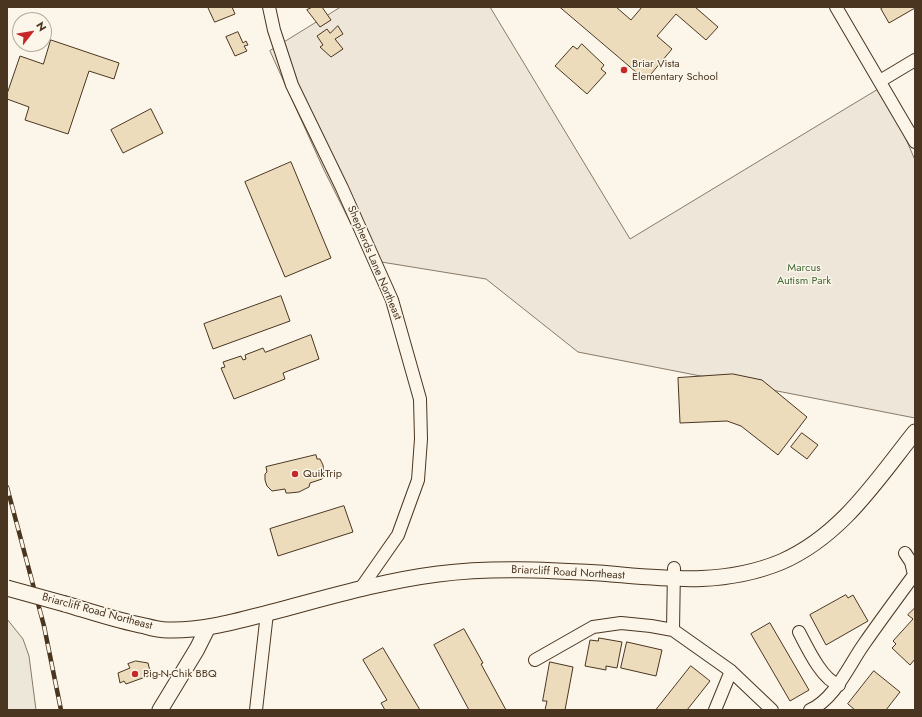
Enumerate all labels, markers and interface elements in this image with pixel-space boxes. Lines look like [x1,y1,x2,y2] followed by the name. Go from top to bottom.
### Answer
[12,12,52,52] north arrow
[32,18,51,34] text: N
[632,57,718,83] place label: Briar Vista Elementary School
[619,65,629,75] marker: Briar Vista Elementary School
[344,204,404,322] street label: Shepherds Lane Northeast
[777,261,831,287] park label: Marcus Autism Park
[303,467,342,481] place label: QuikTrip
[290,469,300,479] marker: QuikTrip
[511,563,625,583] street label: Briarcliff Road Northeast
[40,591,154,633] street label: Briarcliff Road Northeast
[143,667,217,681] place label: Pig-N-Chik BBQ
[130,669,140,679] marker: Pig-N-Chik BBQ

